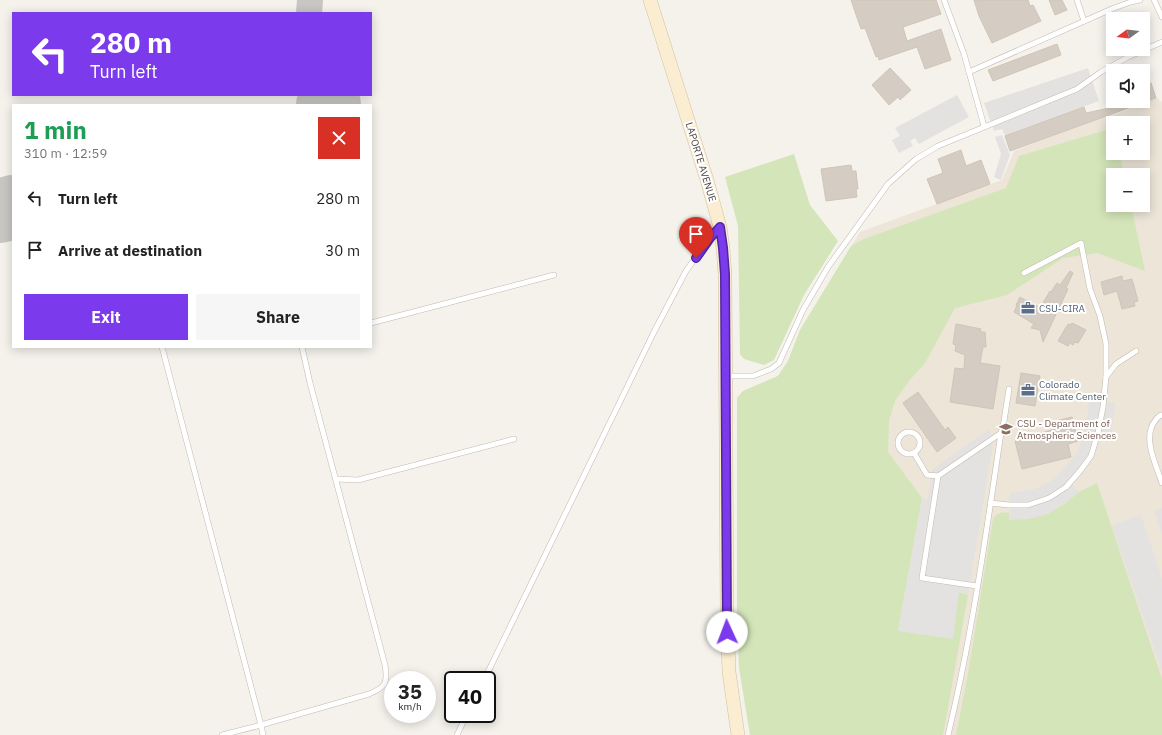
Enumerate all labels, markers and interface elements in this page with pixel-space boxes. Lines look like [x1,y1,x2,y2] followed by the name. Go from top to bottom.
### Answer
[1106,12,1150,56] north arrow
[1106,12,1150,212] map controls
[90,24,172,61] text: 280 m
[24,28,76,80] icon: left
[90,60,158,83] text: Turn left
[1106,64,1150,108] button: sound
[24,114,87,146] text: 1 min
[1106,116,1150,160] button: +
[318,117,360,159] button: close
[683,121,719,203] street label: LAPORTE AVENUE
[24,145,107,162] text: 310 m · 12:59
[1106,168,1150,212] button: −
[24,187,46,209] icon: left
[58,189,118,208] text: Turn left
[316,189,360,208] text: 280 m
[679,217,713,258] pin
[685,223,707,245] icon: arrive
[24,239,46,261] icon: arrive
[58,241,202,260] text: Arrive at destination
[325,241,360,260] text: 30 m
[24,294,188,340] button: Exit
[196,294,360,340] button: Share
[1020,300,1036,316] office icon: CSU-CIRA
[1039,302,1086,315] place label: CSU-CIRA
[1039,378,1106,403] place label: Colorado Climate Center
[1020,382,1036,398] office icon: Colorado Climate Center
[1017,417,1117,442] place label: CSU - Department of Atmospheric Sciences
[998,421,1014,437] school or university icon: CSU - Department of Atmospheric Sciences
[706,611,748,653] position arrow
[444,671,496,723] speed limit sign: 40
[398,678,422,705] text: 35
[398,700,422,713] text: km/h

